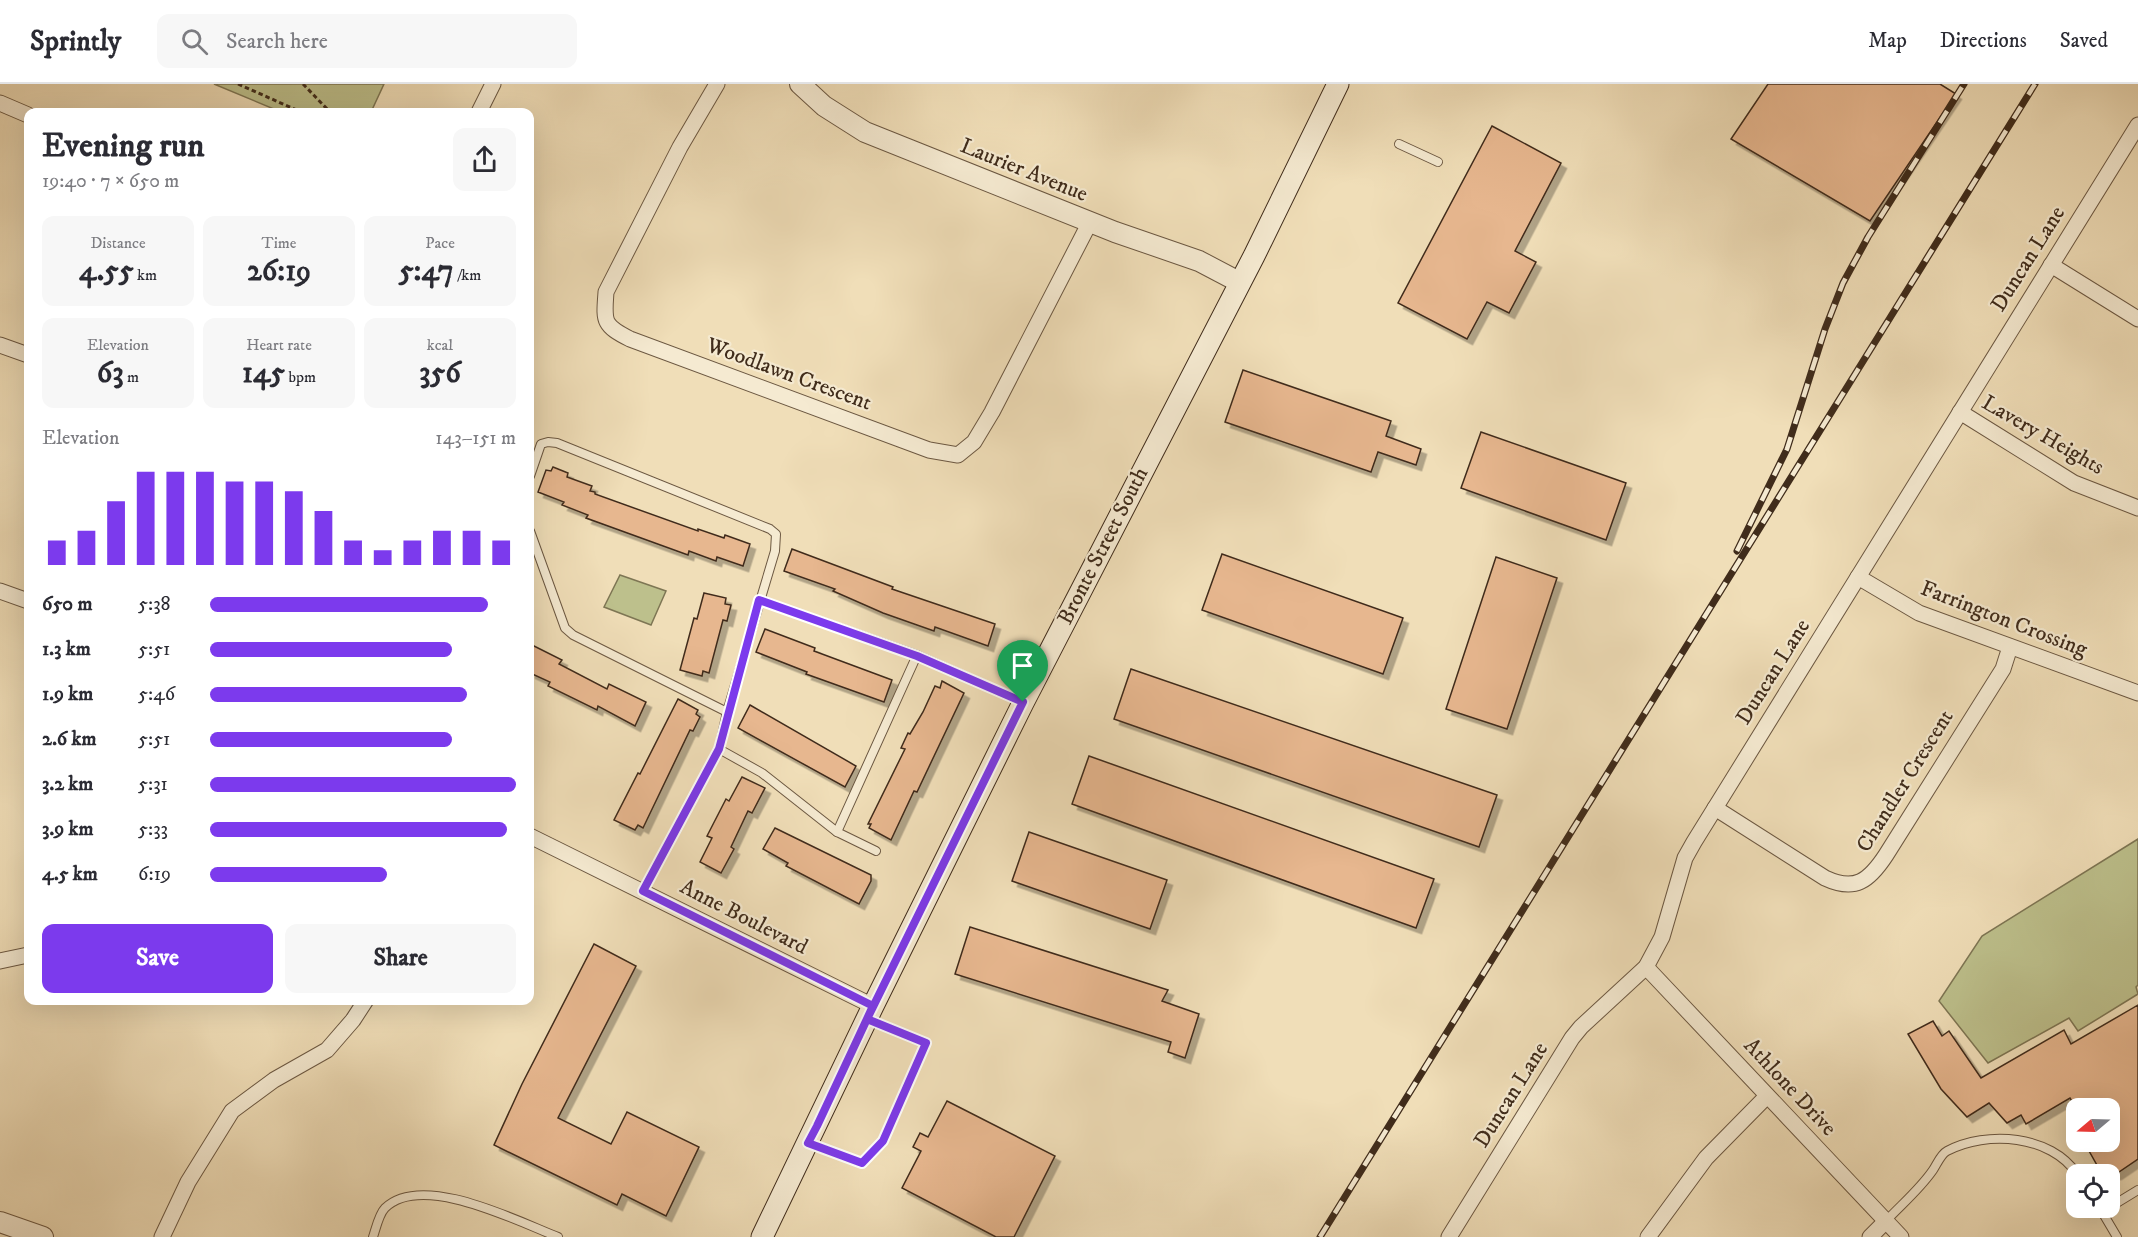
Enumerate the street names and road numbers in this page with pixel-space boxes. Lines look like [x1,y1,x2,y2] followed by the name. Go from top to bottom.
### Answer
[956,132,1092,208] street label: Laurier Avenue
[1985,201,2071,317] street label: Duncan Lane
[702,331,875,416] street label: Woodlawn Crescent
[1977,389,2109,481] street label: Lavery Heights
[1052,462,1155,629] street label: Bronte Street South
[1917,575,2091,663] street label: Farrington Crossing
[1730,614,1816,730] street label: Duncan Lane
[1850,705,1960,857] street label: Chandler Crescent
[676,873,812,961] street label: Anne Boulevard
[1738,1032,1842,1142] street label: Athlone Drive
[1468,1037,1554,1153] street label: Duncan Lane

